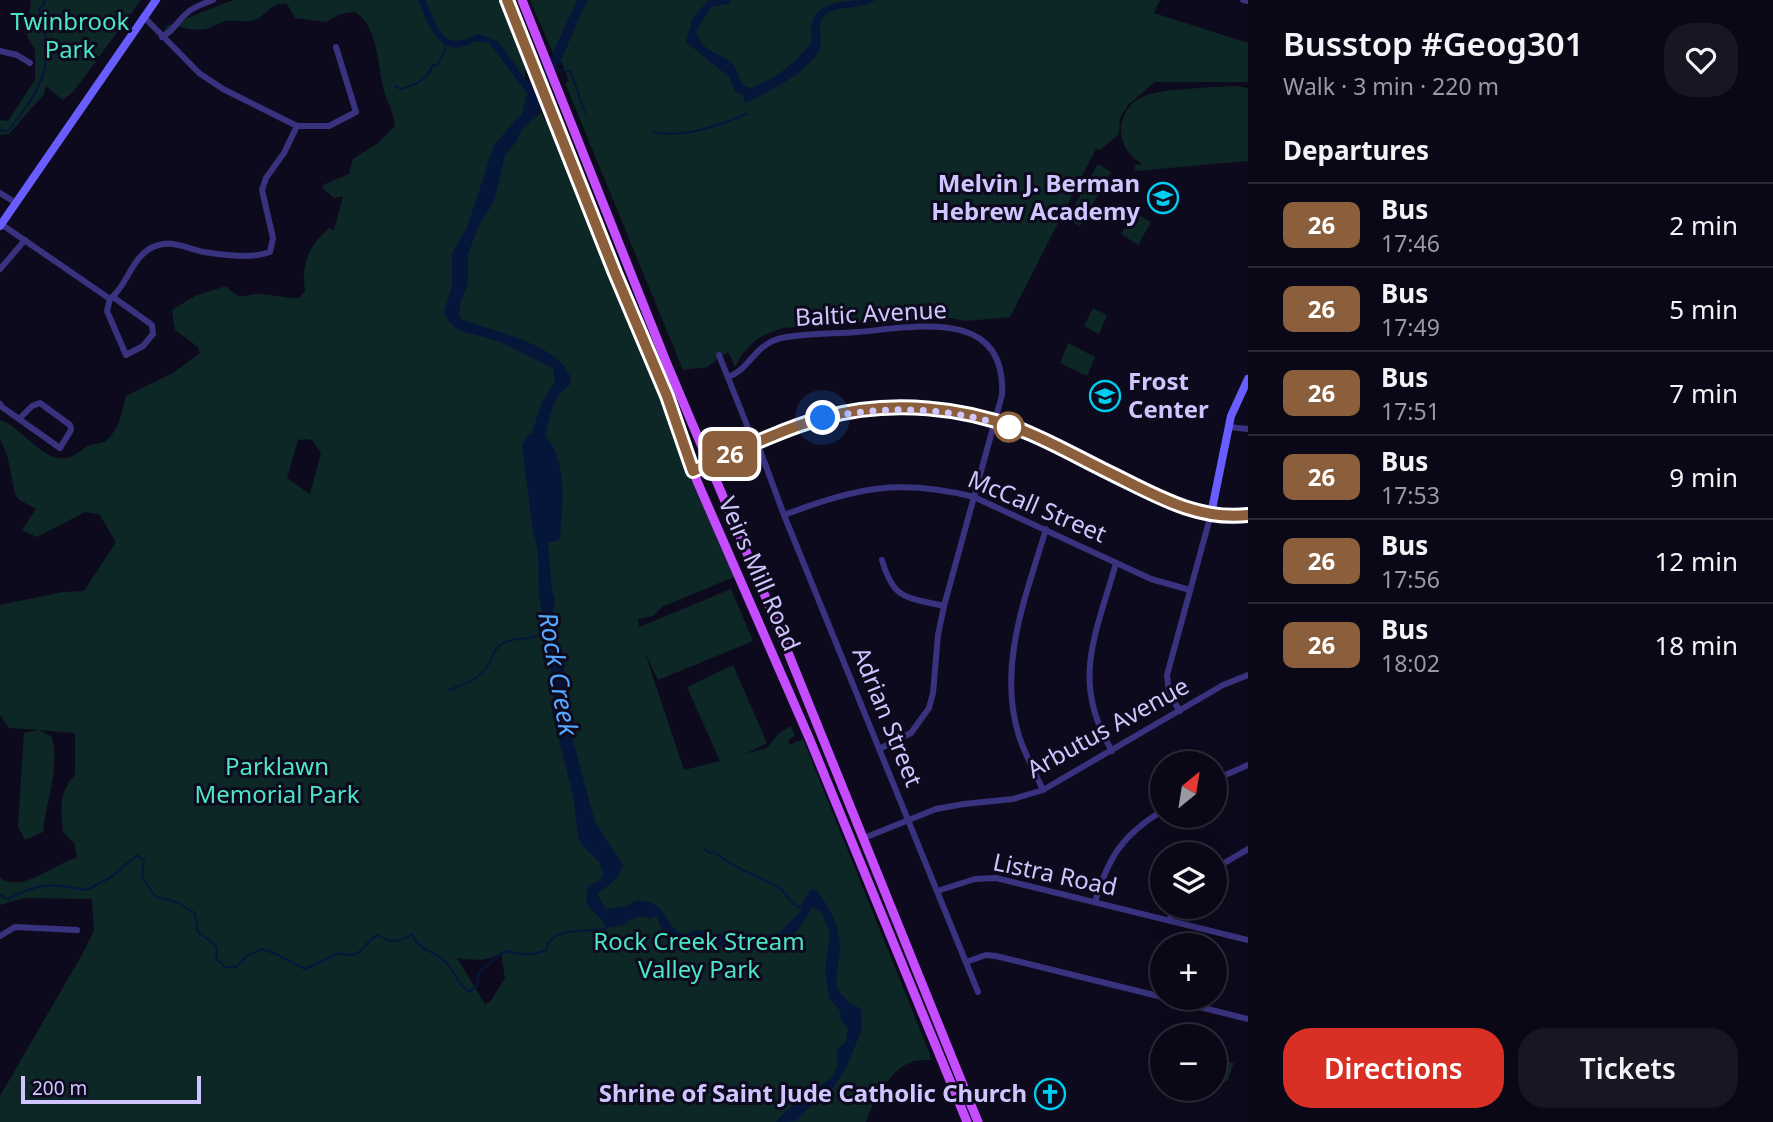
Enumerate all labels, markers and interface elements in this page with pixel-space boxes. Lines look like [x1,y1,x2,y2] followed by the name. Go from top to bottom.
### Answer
[11,4,130,65] park label: Twinbrook Park
[1283,21,1584,66] text: Busstop #Geog301
[1664,23,1738,97] button: heart
[1283,70,1499,102] text: Walk · 3 min · 220 m
[1283,132,1429,168] text: Departures
[931,166,1140,227] place label: Melvin J. Berman Hebrew Academy
[1146,181,1180,215] school or university icon: Melvin J. Berman Hebrew Academy
[1381,191,1428,227] text: Bus
[1669,207,1738,243] text: 2 min
[1308,208,1335,241] text: 26
[1381,227,1440,259] text: 17:46
[1381,275,1428,311] text: Bus
[1669,291,1738,327] text: 5 min
[794,292,948,333] street label: Baltic Avenue
[1308,292,1335,325] text: 26
[1381,311,1440,343] text: 17:49
[1381,359,1428,395] text: Bus
[1128,364,1209,425] place label: Frost Center
[1669,375,1738,411] text: 7 min
[1308,376,1335,409] text: 26
[1088,379,1122,413] school or university icon: Frost Center
[1381,395,1440,427] text: 17:51
[805,400,840,435] your location
[994,412,1024,442] unlabelled marker
[698,431,762,477] line badge: 26
[716,437,744,470] text: 26
[1381,443,1428,479] text: Bus
[1669,459,1738,495] text: 9 min
[1308,460,1335,493] text: 26
[963,462,1112,550] street label: McCall Street
[1381,479,1440,511] text: 17:53
[712,491,809,656] street label: Veirs Mill Road
[1381,527,1428,563] text: Bus
[1654,543,1738,579] text: 12 min
[1308,544,1335,577] text: 26
[1381,563,1440,595] text: 17:56
[530,609,588,740] water label: Rock Creek
[1381,611,1428,647] text: Bus
[1654,627,1738,663] text: 18 min
[1308,628,1335,661] text: 26
[845,642,931,791] street label: Adrian Street
[1381,647,1440,679] text: 18:02
[1020,669,1194,785] street label: Arbutus Avenue
[195,749,360,810] park label: Parklawn Memorial Park
[1150,751,1227,828] north arrow
[1150,751,1227,1101] map controls
[1150,842,1227,919] button: layers
[990,844,1120,903] street label: Listra Road
[593,924,805,985] park label: Rock Creek Stream Valley Park
[1150,933,1227,1010] button: +
[1150,1024,1227,1101] button: −
[1283,1028,1504,1108] button: Directions
[1518,1028,1738,1108] button: Tickets
[21,1073,201,1105] scale bar
[32,1075,87,1101] text: 200 m
[599,1076,1027,1109] place label: Shrine of Saint Jude Catholic Church
[1033,1077,1067,1111] church icon: Shrine of Saint Jude Catholic Church

